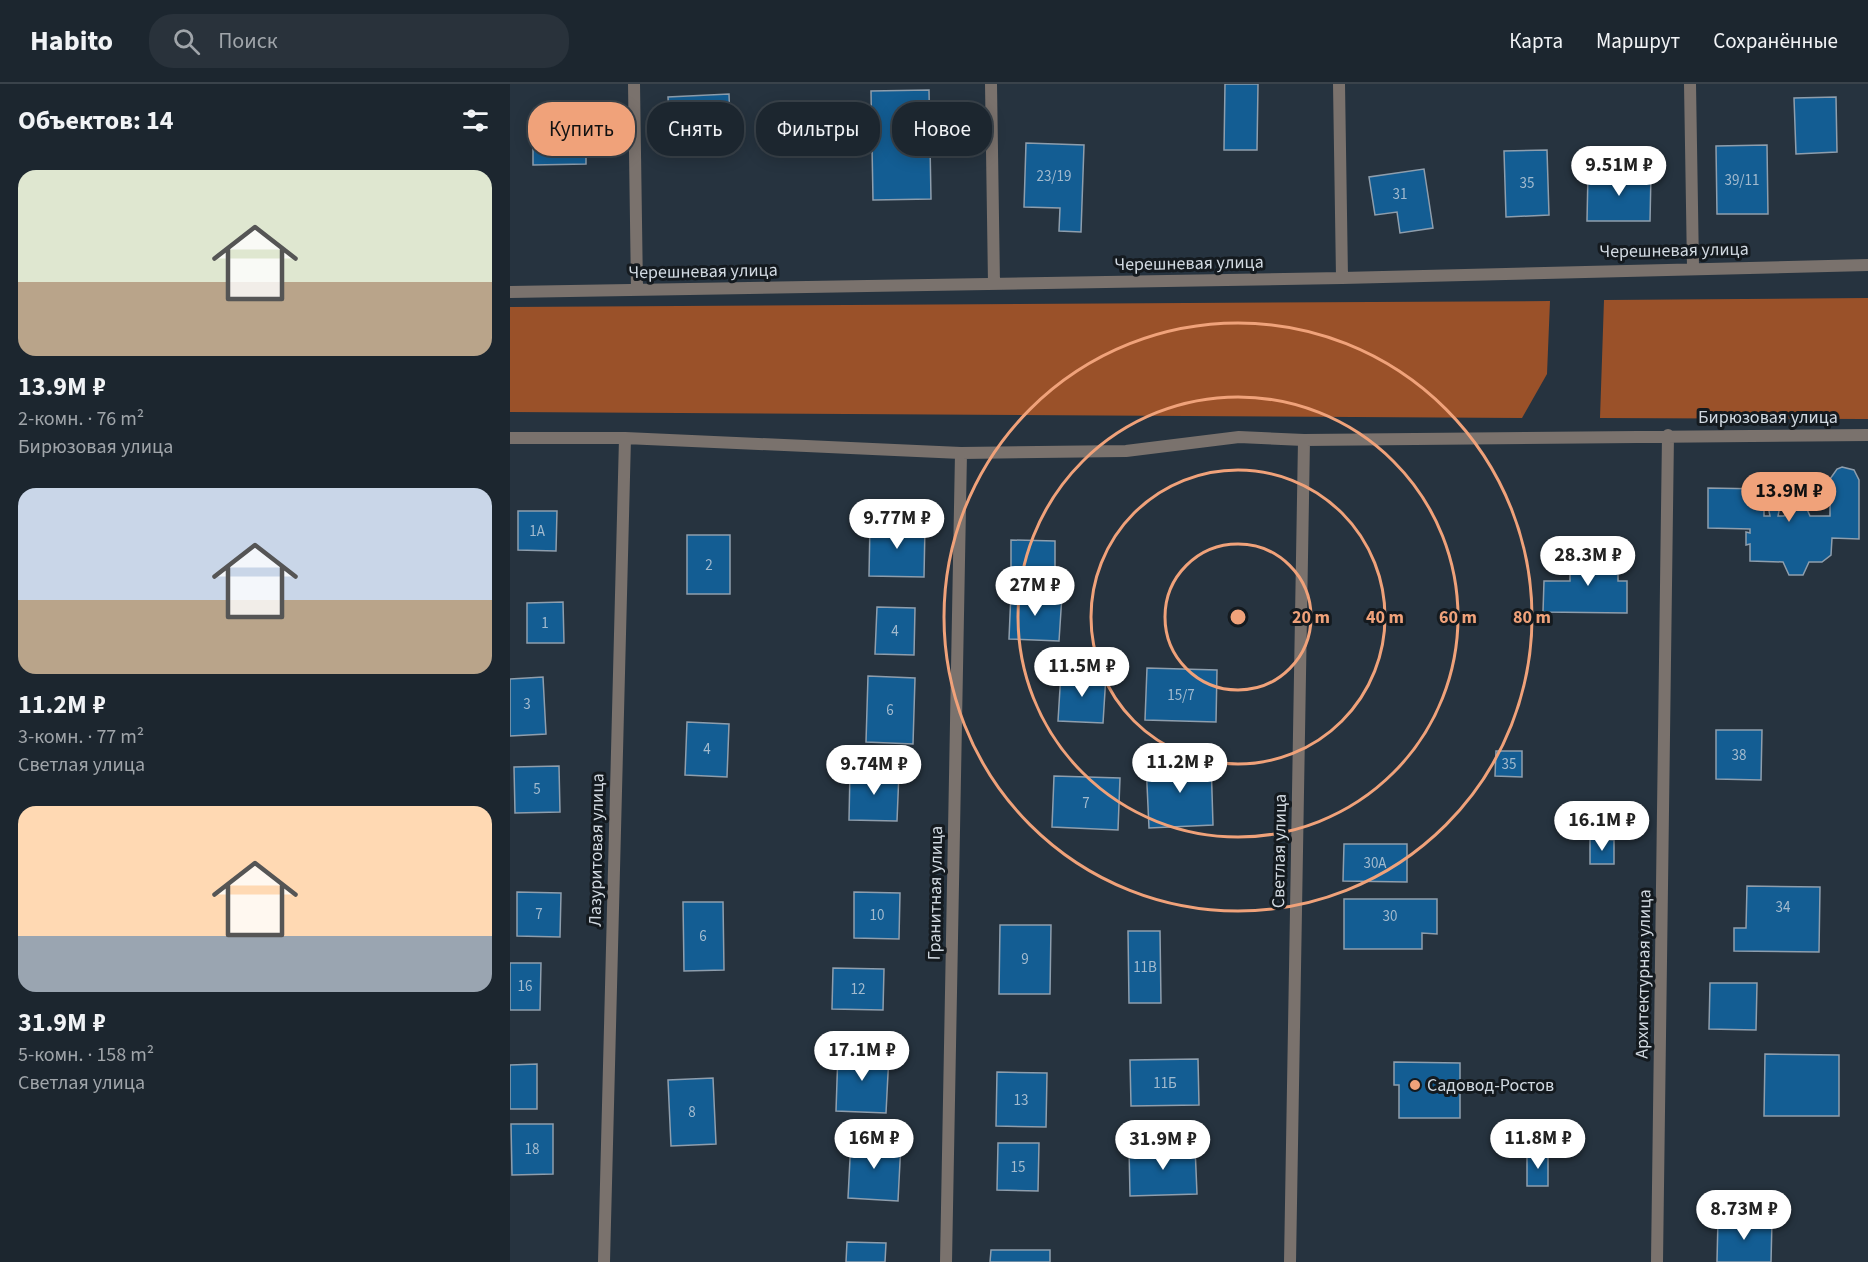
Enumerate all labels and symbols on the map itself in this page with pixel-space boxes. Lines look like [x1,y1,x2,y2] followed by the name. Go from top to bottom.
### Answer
[1564,146,1674,197] pin: 9.51M ₽
[1036,166,1072,187] house number: 23/19
[1724,170,1760,191] house number: 39/11
[1520,173,1534,194] house number: 35
[1393,184,1407,205] house number: 31
[1599,237,1749,264] street label: Черешневая улица
[1114,250,1264,277] street label: Черешневая улица
[628,258,778,285] street label: Черешневая улица
[1698,405,1838,430] street label: Бирюзовая улица
[1734,472,1844,523] pin: 13.9M ₽
[842,499,952,550] pin: 9.77M ₽
[529,521,546,542] house number: 1А
[1533,536,1643,587] pin: 28.3M ₽
[705,555,713,576] house number: 2
[993,566,1077,617] pin: 27M ₽
[1292,605,1330,630] text: 20 m
[1366,605,1404,630] text: 40 m
[1439,605,1477,630] text: 60 m
[1513,605,1551,630] text: 80 m
[1228,607,1248,627] centre of rings
[541,613,549,634] house number: 1
[891,621,899,642] house number: 4
[1027,647,1137,698] pin: 11.5M ₽
[1167,685,1195,706] house number: 15/7
[523,694,531,715] house number: 3
[886,700,894,721] house number: 6
[703,739,711,760] house number: 4
[1125,743,1235,794] pin: 11.2M ₽
[819,745,929,796] pin: 9.74M ₽
[1732,745,1746,766] house number: 38
[1502,754,1516,775] house number: 35
[583,773,610,927] street label: Лазуритовая улица
[533,779,541,800] house number: 5
[1082,793,1090,814] house number: 7
[1266,794,1293,908] street label: Светлая улица
[1547,801,1657,852] pin: 16.1M ₽
[922,826,949,960] street label: Гранитная улица
[1363,853,1387,874] house number: 30А
[1630,889,1657,1059] street label: Архитектурная улица
[1776,897,1791,918] house number: 34
[535,904,543,925] house number: 7
[870,905,884,926] house number: 10
[1383,906,1397,927] house number: 30
[699,926,707,947] house number: 6
[1021,949,1029,970] house number: 9
[1133,957,1157,978] house number: 11В
[518,976,532,997] house number: 16
[851,979,865,1000] house number: 12
[807,1031,917,1082] pin: 17.1M ₽
[1153,1073,1177,1094] house number: 11Б
[1427,1073,1554,1098] place label: Садовод-Ростов
[1408,1078,1422,1092] marker: Садовод-Ростов
[1014,1090,1028,1111] house number: 13
[688,1102,696,1123] house number: 8
[832,1119,916,1170] pin: 16M ₽
[1483,1119,1593,1170] pin: 11.8M ₽
[1108,1120,1218,1171] pin: 31.9M ₽
[525,1139,539,1160] house number: 18
[1011,1157,1025,1178] house number: 15
[1689,1190,1799,1241] pin: 8.73M ₽

